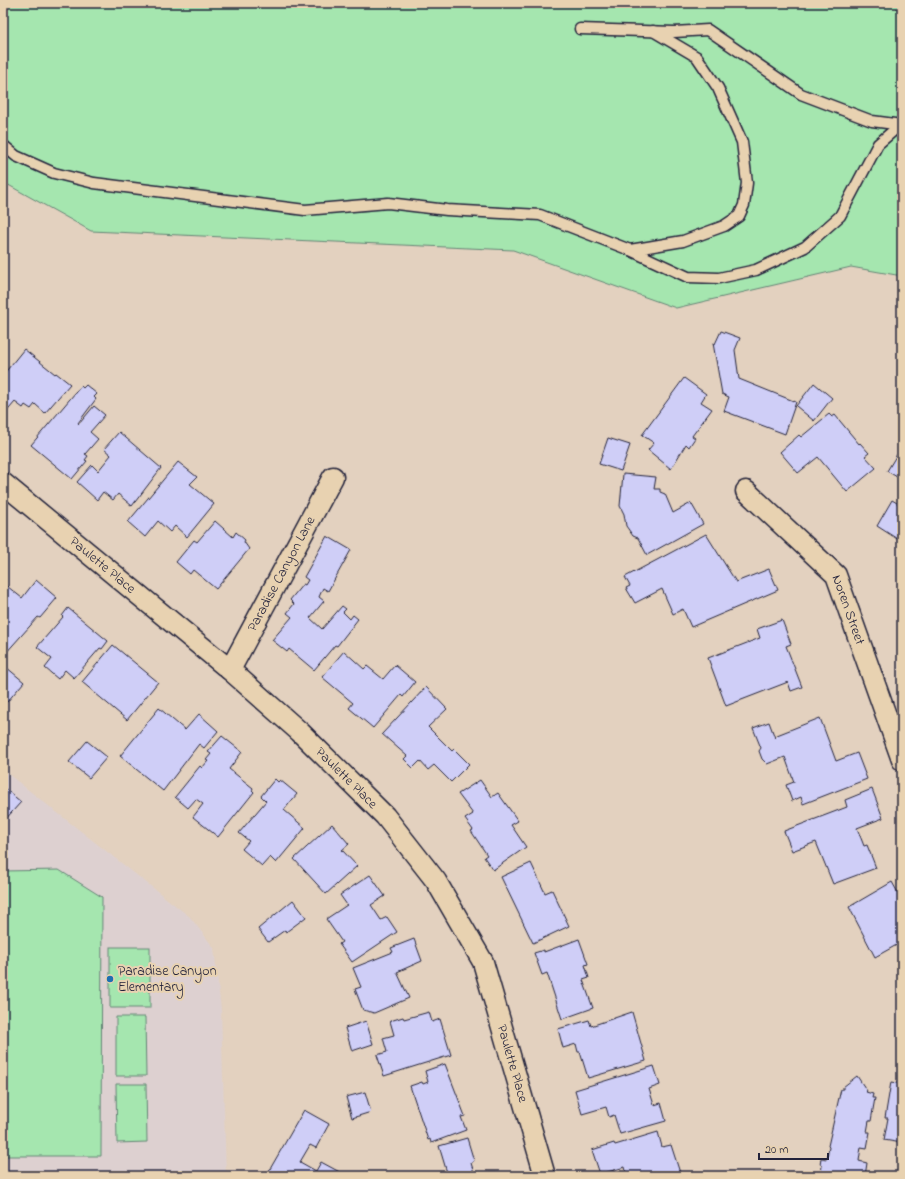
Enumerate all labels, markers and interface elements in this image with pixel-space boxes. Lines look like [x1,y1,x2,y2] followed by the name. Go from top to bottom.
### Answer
[242,512,321,635] street label: Paradise Canyon Lane
[65,531,141,599] street label: Paulette Place
[826,572,871,648] street label: Noren Street
[311,742,383,814] street label: Paulette Place
[118,961,217,999] place label: Paradise Canyon Elementary
[105,974,115,984] marker: Paradise Canyon Elementary
[491,1022,534,1106] street label: Paulette Place
[759,1135,828,1161] scale bar
[765,1141,788,1159] text: 20 m

